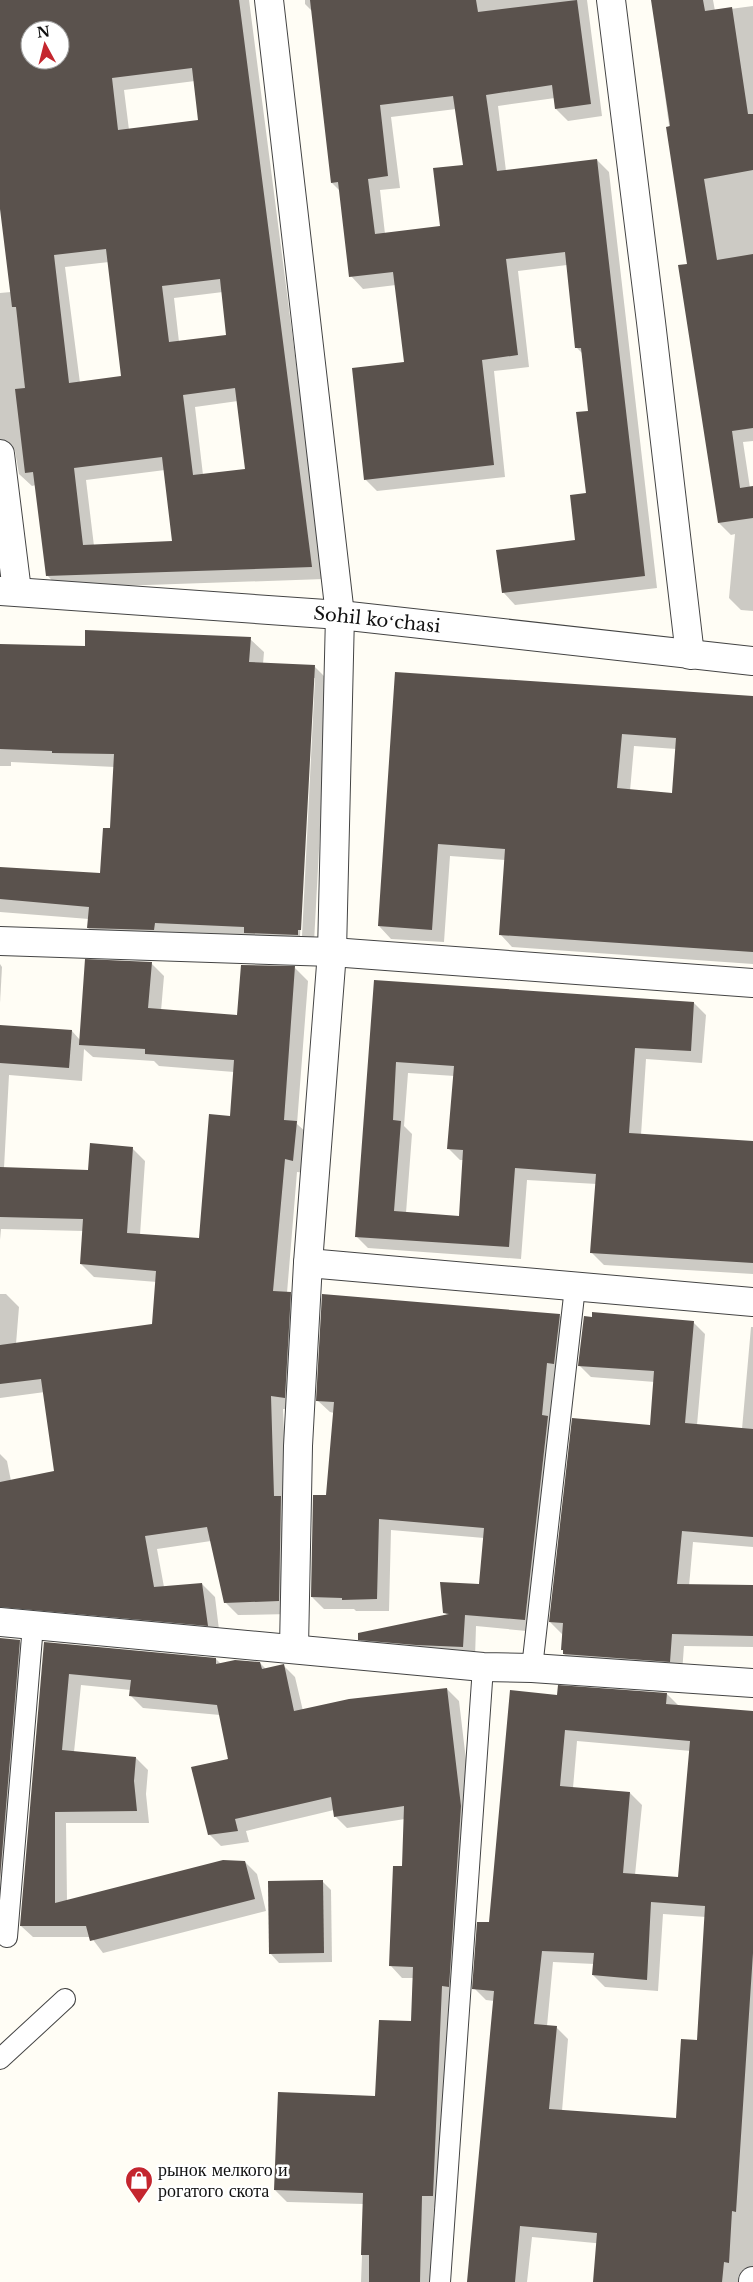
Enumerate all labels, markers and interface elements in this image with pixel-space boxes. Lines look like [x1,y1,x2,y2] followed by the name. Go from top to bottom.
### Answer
[20,20,70,70] north arrow
[36,22,51,42] text: N
[312,602,442,638] street label: Sohil koʻchasi
[158,2159,288,2202] place label: рынок мелкого и рогатого скота
[124,2165,154,2204] shop icon: рынок мелкого и рогатого скота

